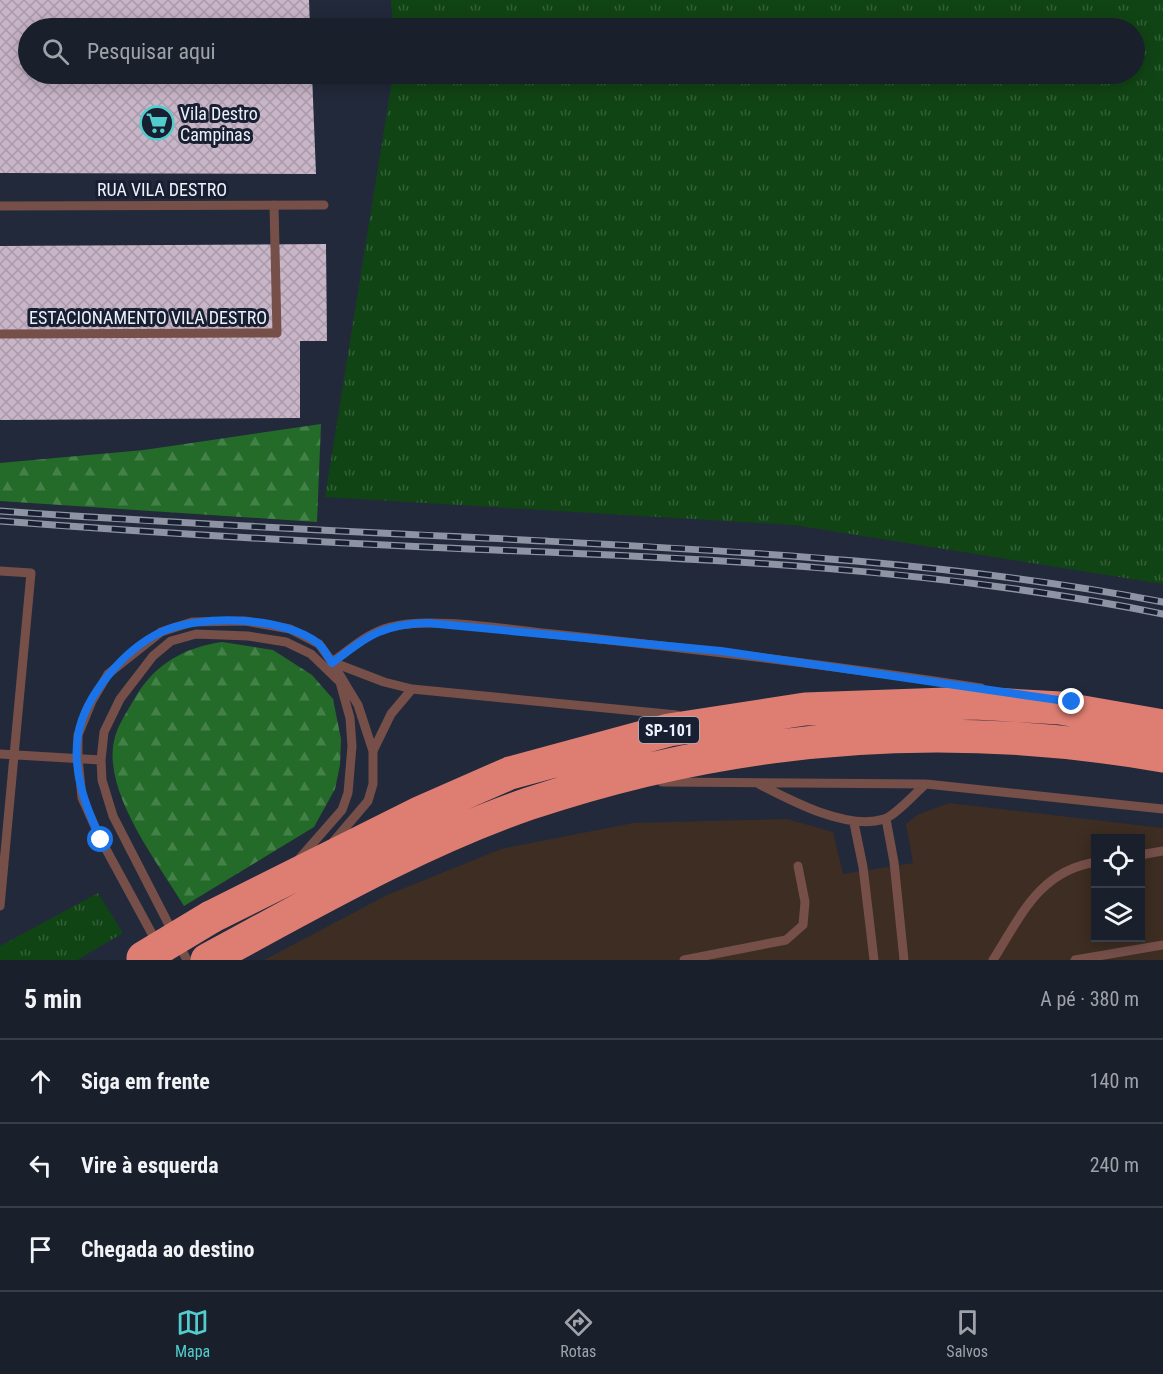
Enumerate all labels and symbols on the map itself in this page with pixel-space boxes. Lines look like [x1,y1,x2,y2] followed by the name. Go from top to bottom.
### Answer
[180,103,258,145] place label: Vila Destro Campinas
[139,105,175,141] supermarket icon: Vila Destro Campinas
[97,179,227,200] street label: RUA VILA DESTRO
[29,307,267,328] street label: ESTACIONAMENTO VILA DESTRO
[1058,688,1084,714] route end
[639,717,699,743] road number: SP-101
[87,826,113,852] route start

